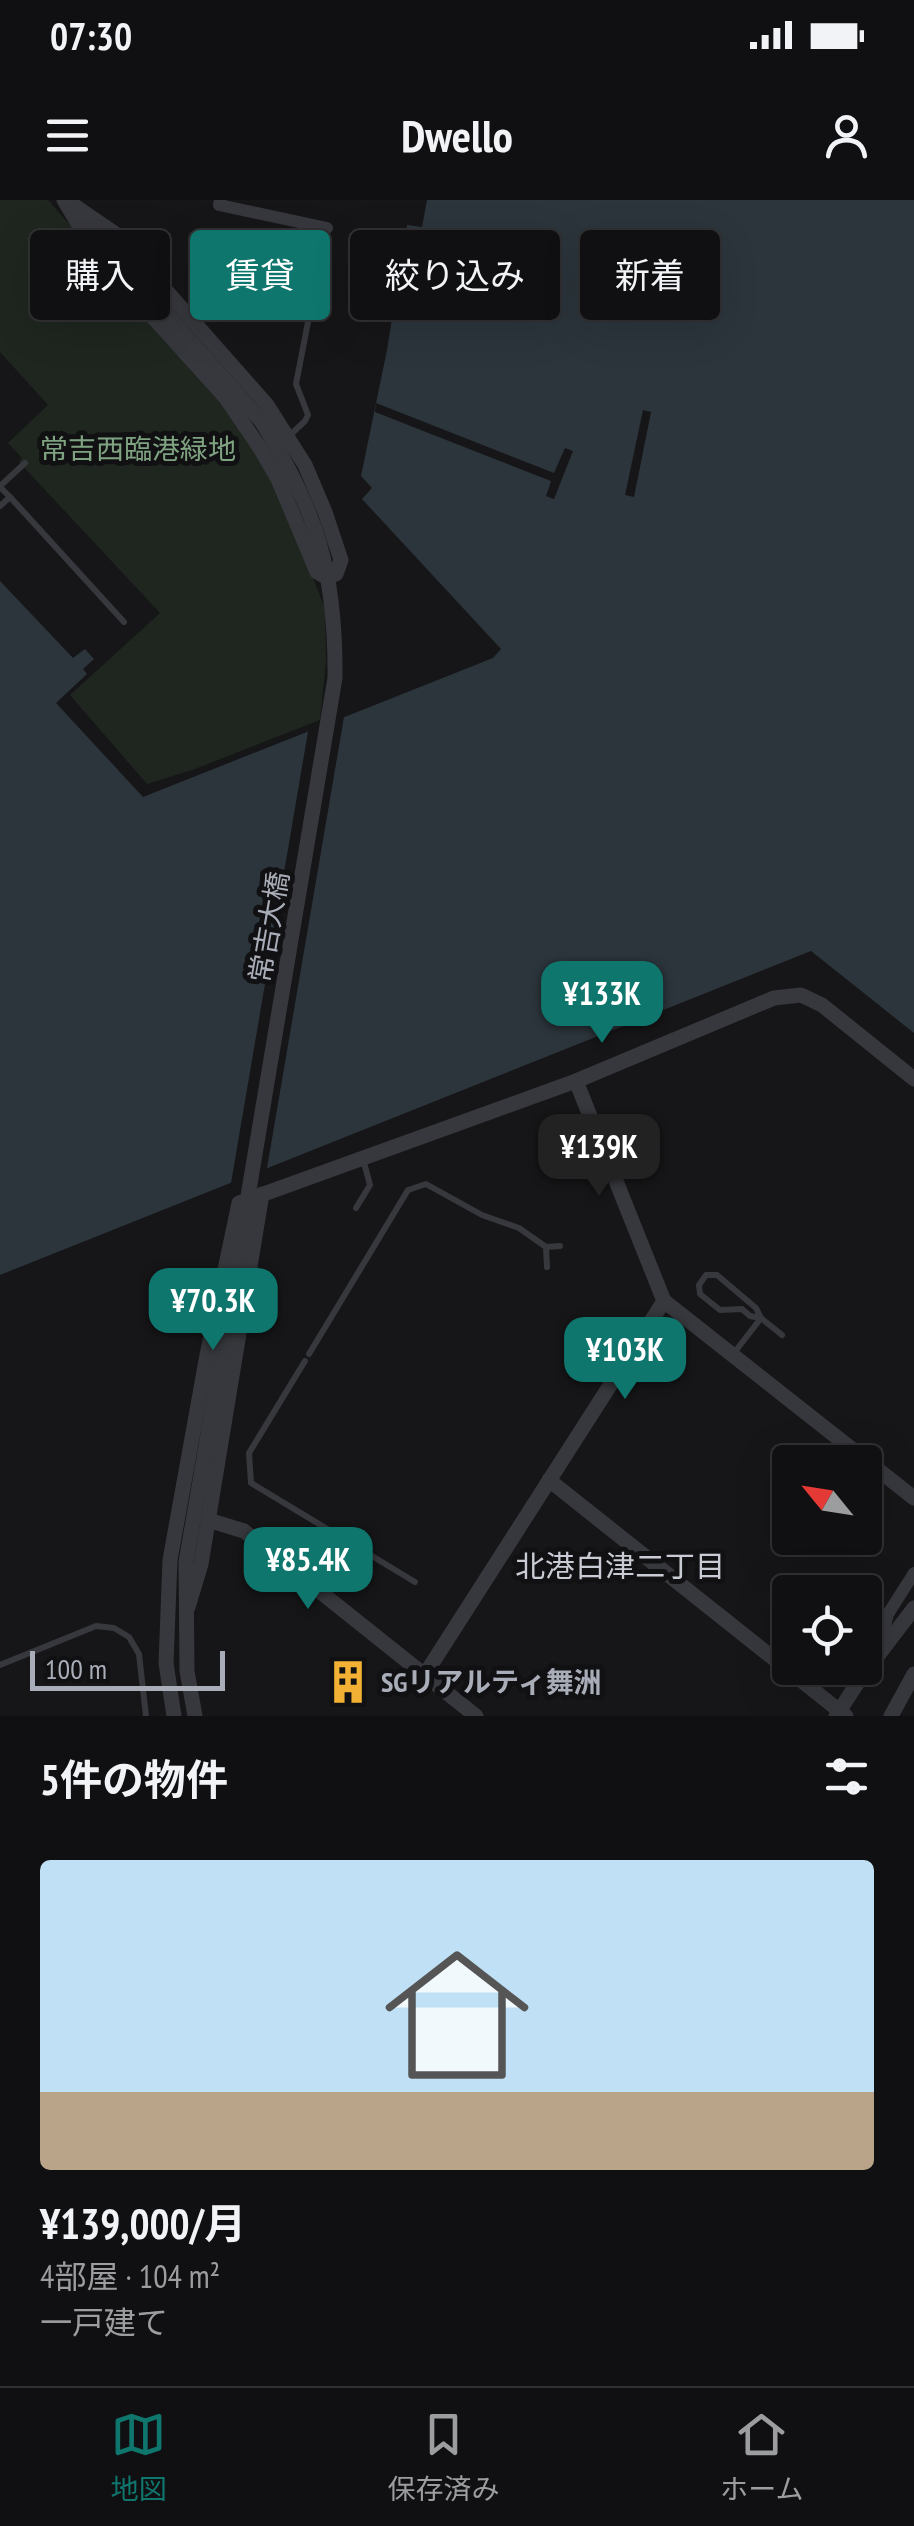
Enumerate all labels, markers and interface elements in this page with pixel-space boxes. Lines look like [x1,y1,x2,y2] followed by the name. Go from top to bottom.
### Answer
[50,11,132,60] text: 07:30
[401,106,513,164] text: Dwello
[40,108,95,163] icon: menu
[819,108,874,163] icon: person
[30,230,170,320] chip: 購入
[190,230,330,320] chip: 賃貸
[350,230,560,320] chip: 絞り込み
[580,230,720,320] chip: 新着
[40,430,236,467] park label: 常吉西臨港緑地
[241,869,296,985] street label: 常吉大橋
[532,961,672,1046] pin: ¥133K
[563,972,641,1014] text: ¥133K
[529,1114,669,1199] pin: ¥139K
[560,1125,638,1167] text: ¥139K
[132,1268,294,1353] pin: ¥70.3K
[171,1279,255,1321] text: ¥70.3K
[555,1317,695,1402] pin: ¥103K
[586,1328,664,1370] text: ¥103K
[772,1445,882,1555] north arrow
[772,1445,882,1685] map controls
[227,1527,389,1612] pin: ¥85.4K
[266,1538,350,1580] text: ¥85.4K
[515,1546,725,1585] district label: 北港白津二丁目
[772,1575,882,1685] button: locate
[30,1646,225,1690] scale bar
[45,1650,107,1687] text: 100 m
[324,1658,372,1706] building icon: SGリアルティ舞洲
[381,1663,601,1700] place label: SGリアルティ舞洲
[819,1749,874,1804] icon: filters
[40,1752,228,1807] text: 5件の物件
[367,1925,547,2105] icon: home
[40,2196,246,2251] text: ¥139,000/月
[40,2255,220,2297] text: 4部屋 · 104 m²
[40,2301,168,2343] text: 一戸建て
[110,2407,166,2507] tab: 地図
[387,2407,499,2507] tab: 保存済み
[720,2407,804,2507] tab: ホーム

